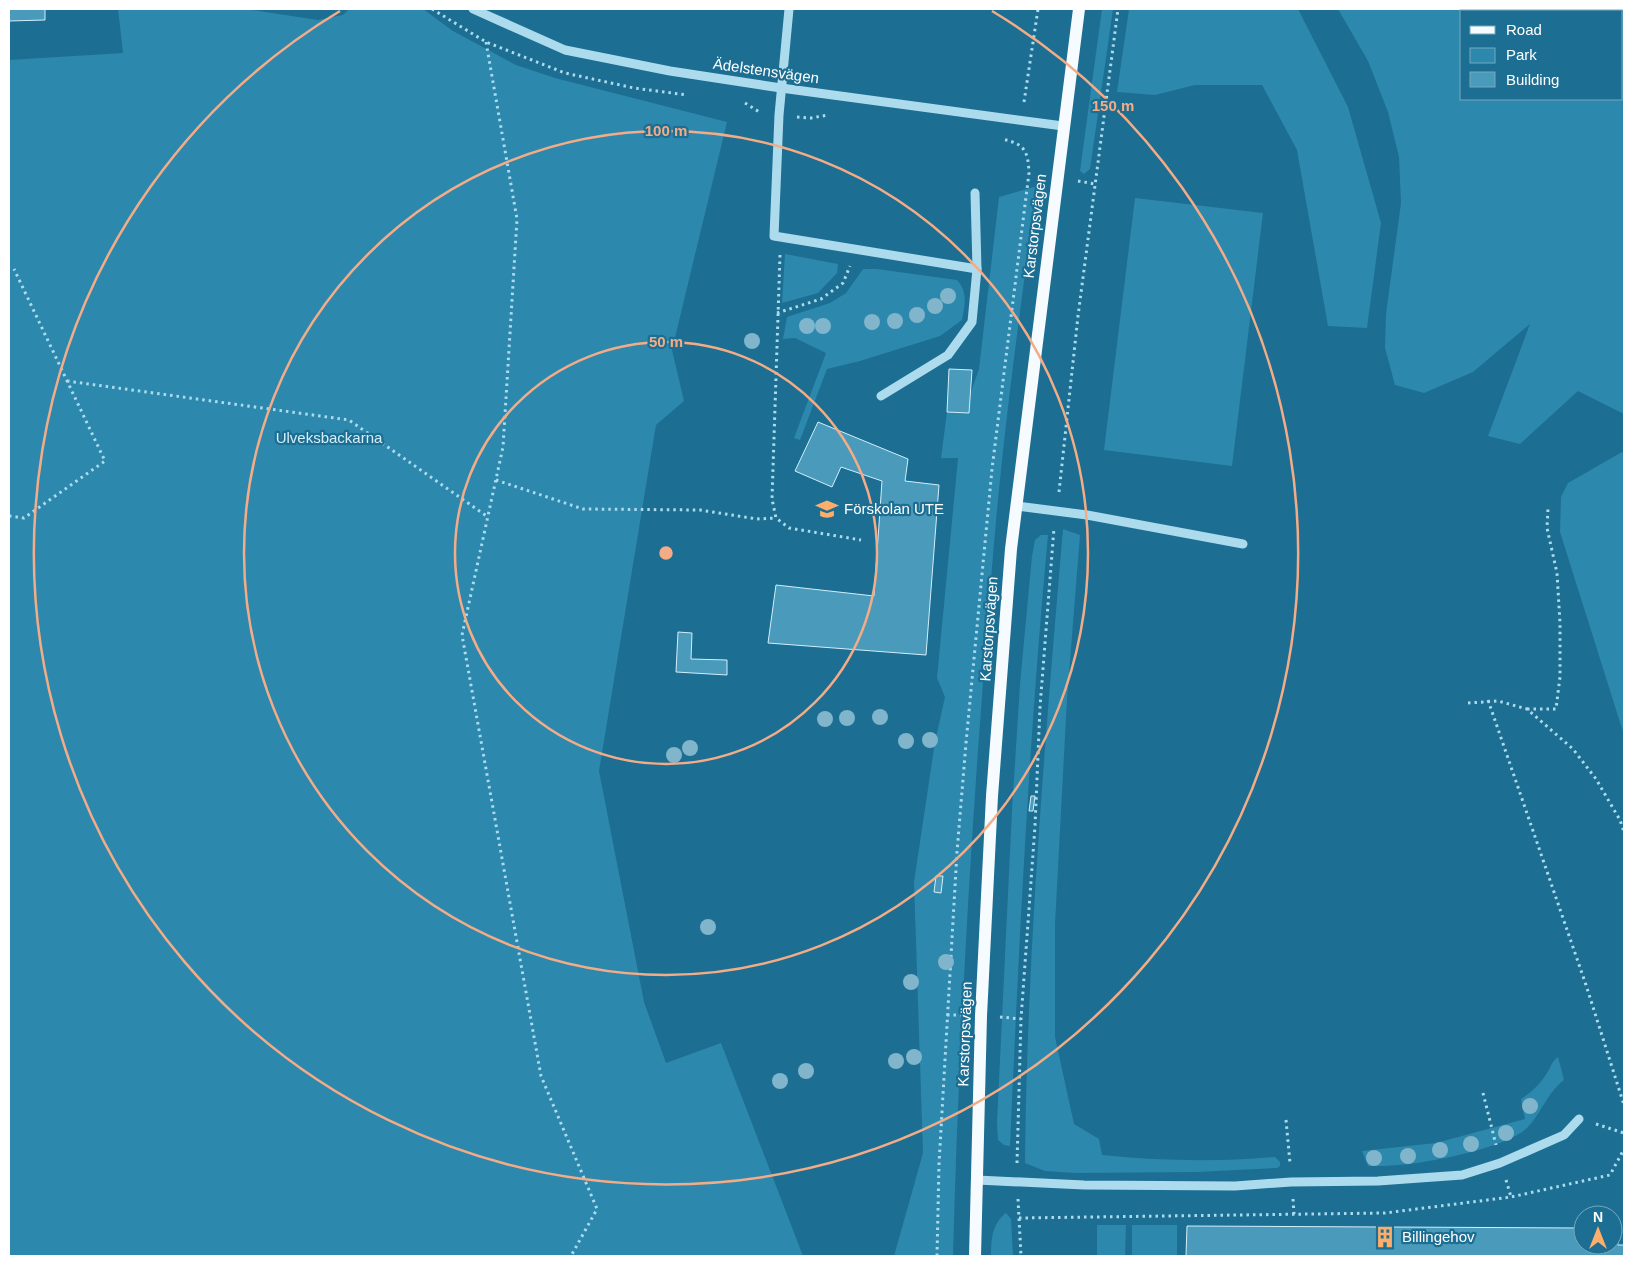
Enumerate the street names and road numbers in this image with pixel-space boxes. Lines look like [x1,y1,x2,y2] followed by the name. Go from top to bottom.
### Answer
[712,55,820,86] street label: Ädelstensvägen
[1020,173,1049,279] street label: Karstorpsvägen
[976,576,1001,682] street label: Karstorpsvägen
[954,981,975,1087] street label: Karstorpsvägen

